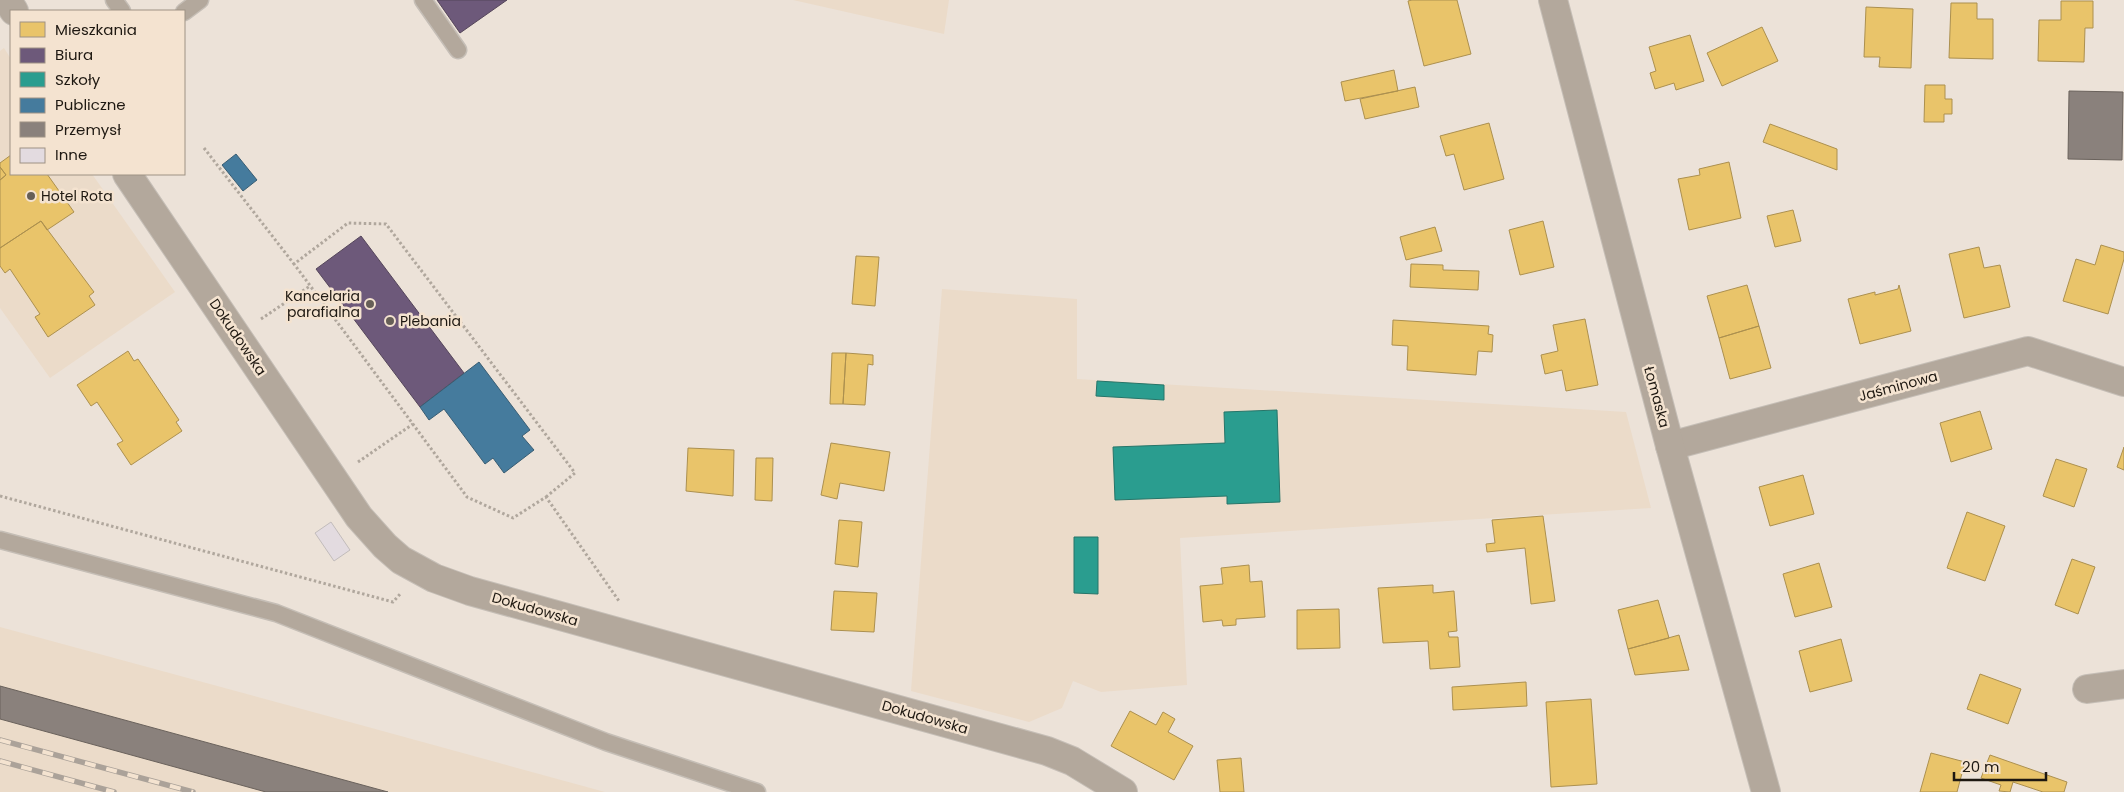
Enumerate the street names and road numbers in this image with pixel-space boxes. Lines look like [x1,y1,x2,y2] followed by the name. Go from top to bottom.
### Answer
[205,295,271,379] street label: Dokudowska
[1639,364,1675,430] street label: Łomaska
[1856,366,1940,406] street label: Jaśminowa
[490,587,580,631] street label: Dokudowska
[880,695,970,739] street label: Dokudowska

